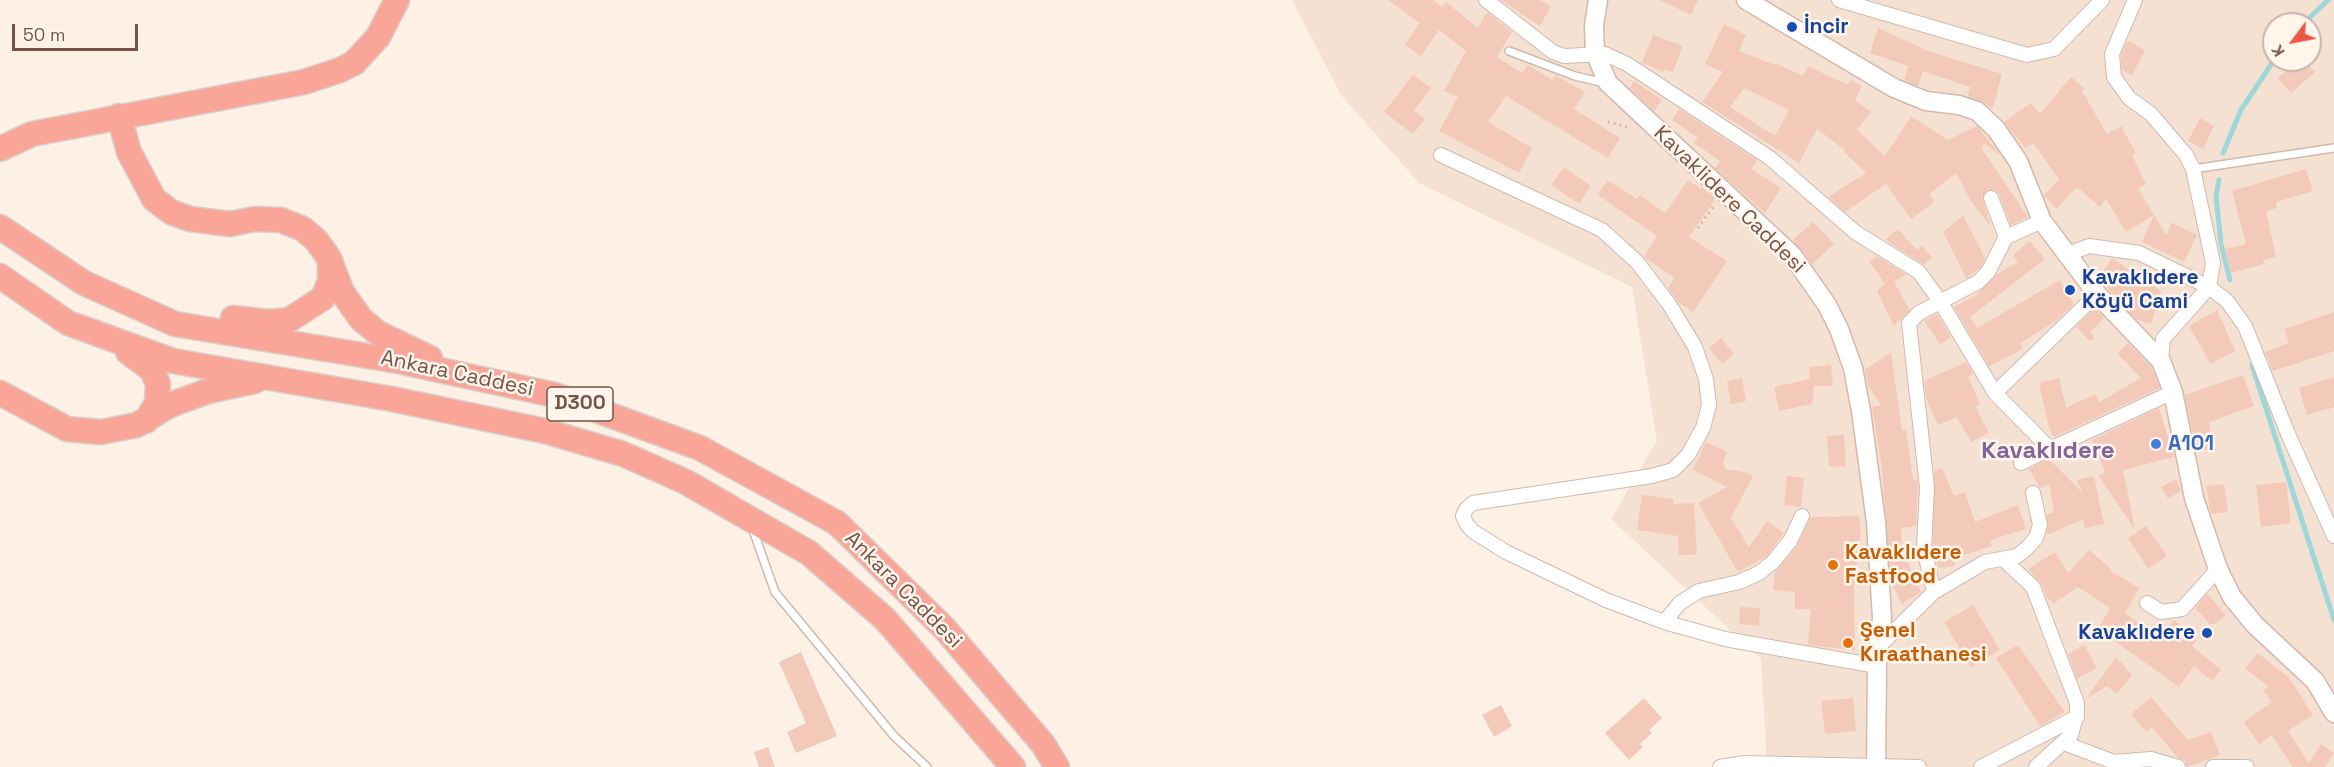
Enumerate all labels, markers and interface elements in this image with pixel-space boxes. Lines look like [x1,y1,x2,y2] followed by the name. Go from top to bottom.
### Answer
[15,12,141,50] scale bar
[2262,12,2322,72] north arrow
[1804,14,1849,40] place label: İncir
[1785,20,1799,34] marker: İncir
[23,23,65,46] text: 50 m
[2266,41,2290,61] text: K
[1648,121,1810,279] street label: Kavaklidere Caddesi
[2082,265,2199,315] place label: Kavaklıdere Köyü Cami
[2063,283,2077,297] marker: Kavaklıdere Köyü Cami
[378,346,536,402] street label: Ankara Caddesi
[547,387,613,421] road number: D300
[2168,431,2214,457] place label: A101
[1981,437,2115,465] district label: Kavaklıdere
[2149,437,2163,451] marker: A101
[839,526,967,654] street label: Ankara Caddesi
[1845,540,1962,590] place label: Kavaklıdere Fastfood
[1826,558,1840,572] marker: Kavaklıdere Fastfood
[1860,618,1987,668] place label: Şenel Kıraathanesi
[2078,620,2195,646] place label: Kavaklıdere
[2200,626,2214,640] marker: Kavaklıdere
[1841,636,1855,650] marker: Şenel Kıraathanesi

